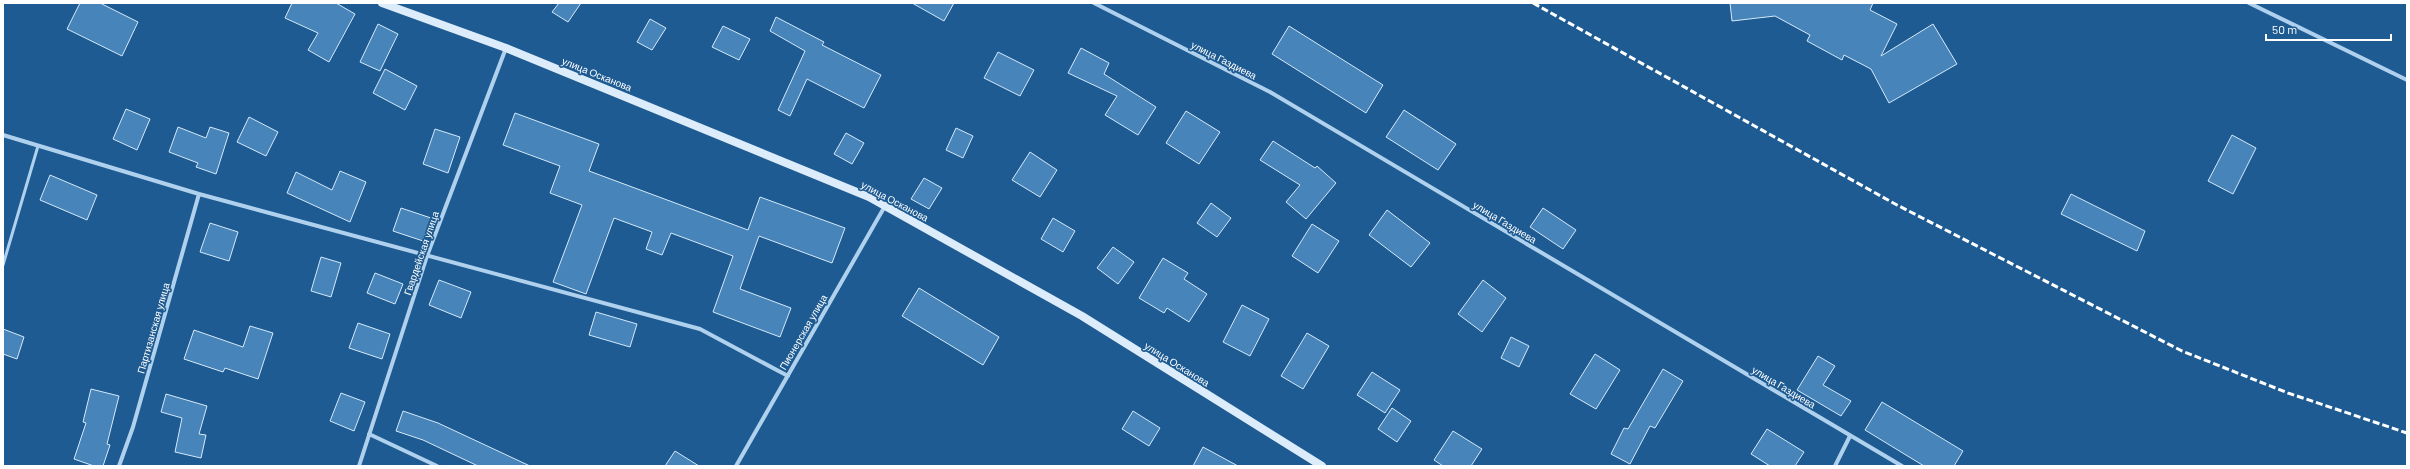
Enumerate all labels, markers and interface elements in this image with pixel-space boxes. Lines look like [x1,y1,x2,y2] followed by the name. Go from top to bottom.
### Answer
[2266,16,2391,42] scale bar
[2272,22,2297,36] text: 50 m
[1189,38,1259,82] street label: улица Газдиева
[560,55,634,94] street label: улица Осканова
[859,178,931,224] street label: улица Осканова
[1471,198,1539,246] street label: улица Газдиева
[401,209,441,297] street label: Гвардейская улица
[134,281,172,375] street label: Партизанская улица
[777,292,830,372] street label: Пионерская улица
[1142,339,1212,389] street label: улица Осканова
[1750,363,1818,411] street label: улица Газдиева

